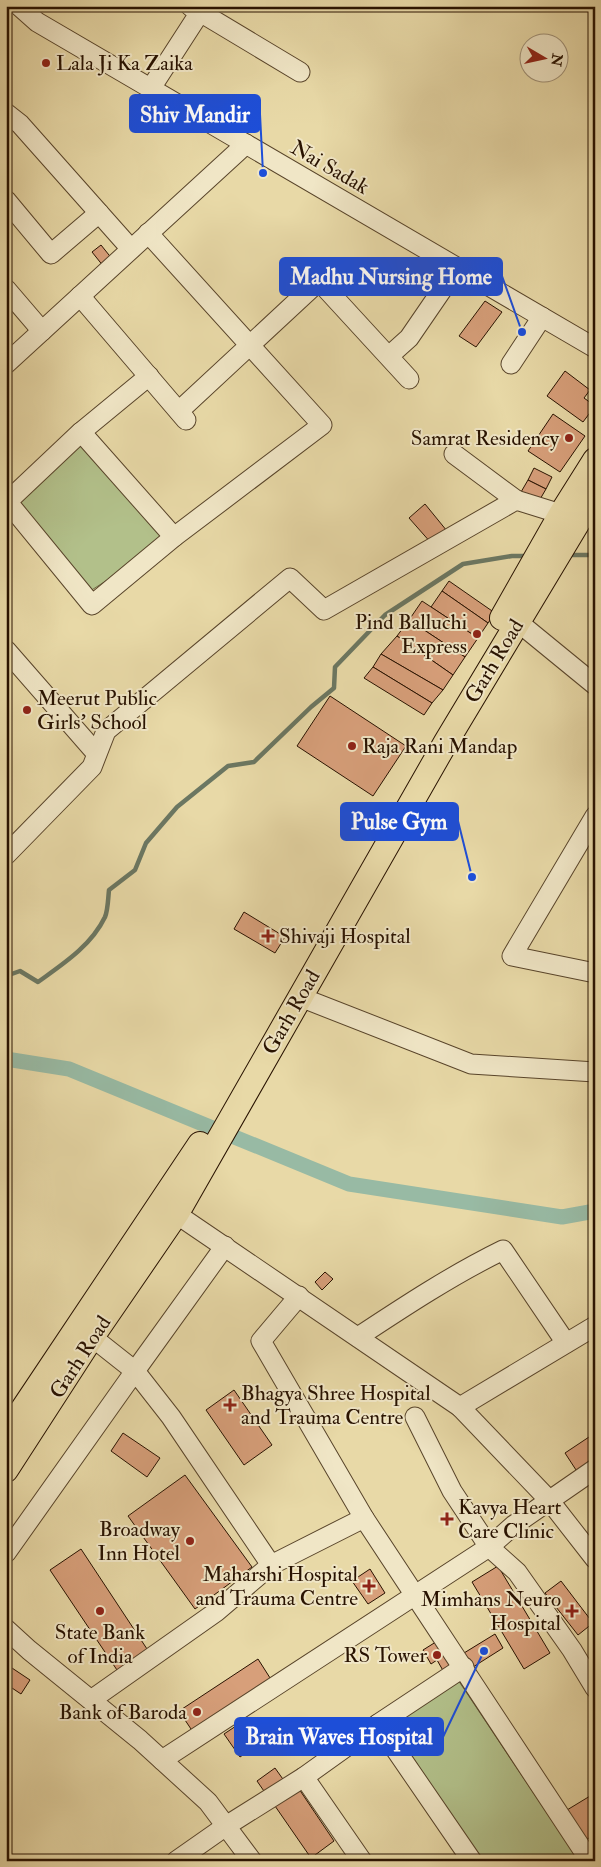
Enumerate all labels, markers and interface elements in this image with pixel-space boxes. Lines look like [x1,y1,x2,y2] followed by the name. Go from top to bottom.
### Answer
[518,32,568,82] north arrow
[56,50,193,77] place label: Lala Ji Ka Zaika
[547,51,566,68] text: N
[40,57,52,69] marker: Lala Ji Ka Zaika
[130,95,260,132] callout: Shiv Mandir
[140,101,251,129] text: Shiv Mandir
[286,134,374,201] street label: Nai Sadak
[280,258,502,295] callout: Madhu Nursing Home
[289,263,493,292] text: Madhu Nursing Home
[411,425,560,452] place label: Samrat Residency
[563,432,575,444] marker: Samrat Residency
[355,609,467,660] place label: Pind Balluchi Express
[459,614,530,708] street label: Garh Road
[471,628,483,640] marker: Pind Balluchi Express
[37,685,158,736] place label: Meerut Public Girls' School
[21,704,33,716] marker: Meerut Public Girls' School
[362,733,517,760] place label: Raja Rani Mandap
[346,740,358,752] marker: Raja Rani Mandap
[341,803,458,840] callout: Pulse Gym
[351,808,448,837] text: Pulse Gym
[279,923,411,950] place label: Shivaji Hospital
[261,929,275,943] marker: Shivaji Hospital
[256,965,327,1059] street label: Garh Road
[44,1310,118,1404] street label: Garh Road
[241,1380,431,1431] place label: Bhagya Shree Hospital and Trauma Centre
[223,1398,237,1412] marker: Bhagya Shree Hospital and Trauma Centre
[458,1494,561,1545] place label: Kavya Heart Care Clinic
[440,1512,454,1526] marker: Kavya Heart Care Clinic
[97,1516,181,1567] place label: Broadway Inn Hotel
[184,1535,196,1547] marker: Broadway Inn Hotel
[196,1561,359,1612] place label: Maharshi Hospital and Trauma Centre
[362,1579,376,1593] marker: Maharshi Hospital and Trauma Centre
[421,1586,562,1637] place label: Mimhans Neuro Hospital
[565,1604,579,1618] marker: Mimhans Neuro Hospital
[94,1605,106,1617] marker: State Bank of India
[55,1619,145,1670] place label: State Bank of India
[344,1642,427,1669] place label: RS Tower
[431,1649,443,1661] marker: RS Tower
[59,1699,187,1726] place label: Bank of Baroda
[191,1706,203,1718] marker: Bank of Baroda
[235,1718,443,1755] callout: Brain Waves Hospital
[245,1723,433,1752] text: Brain Waves Hospital

